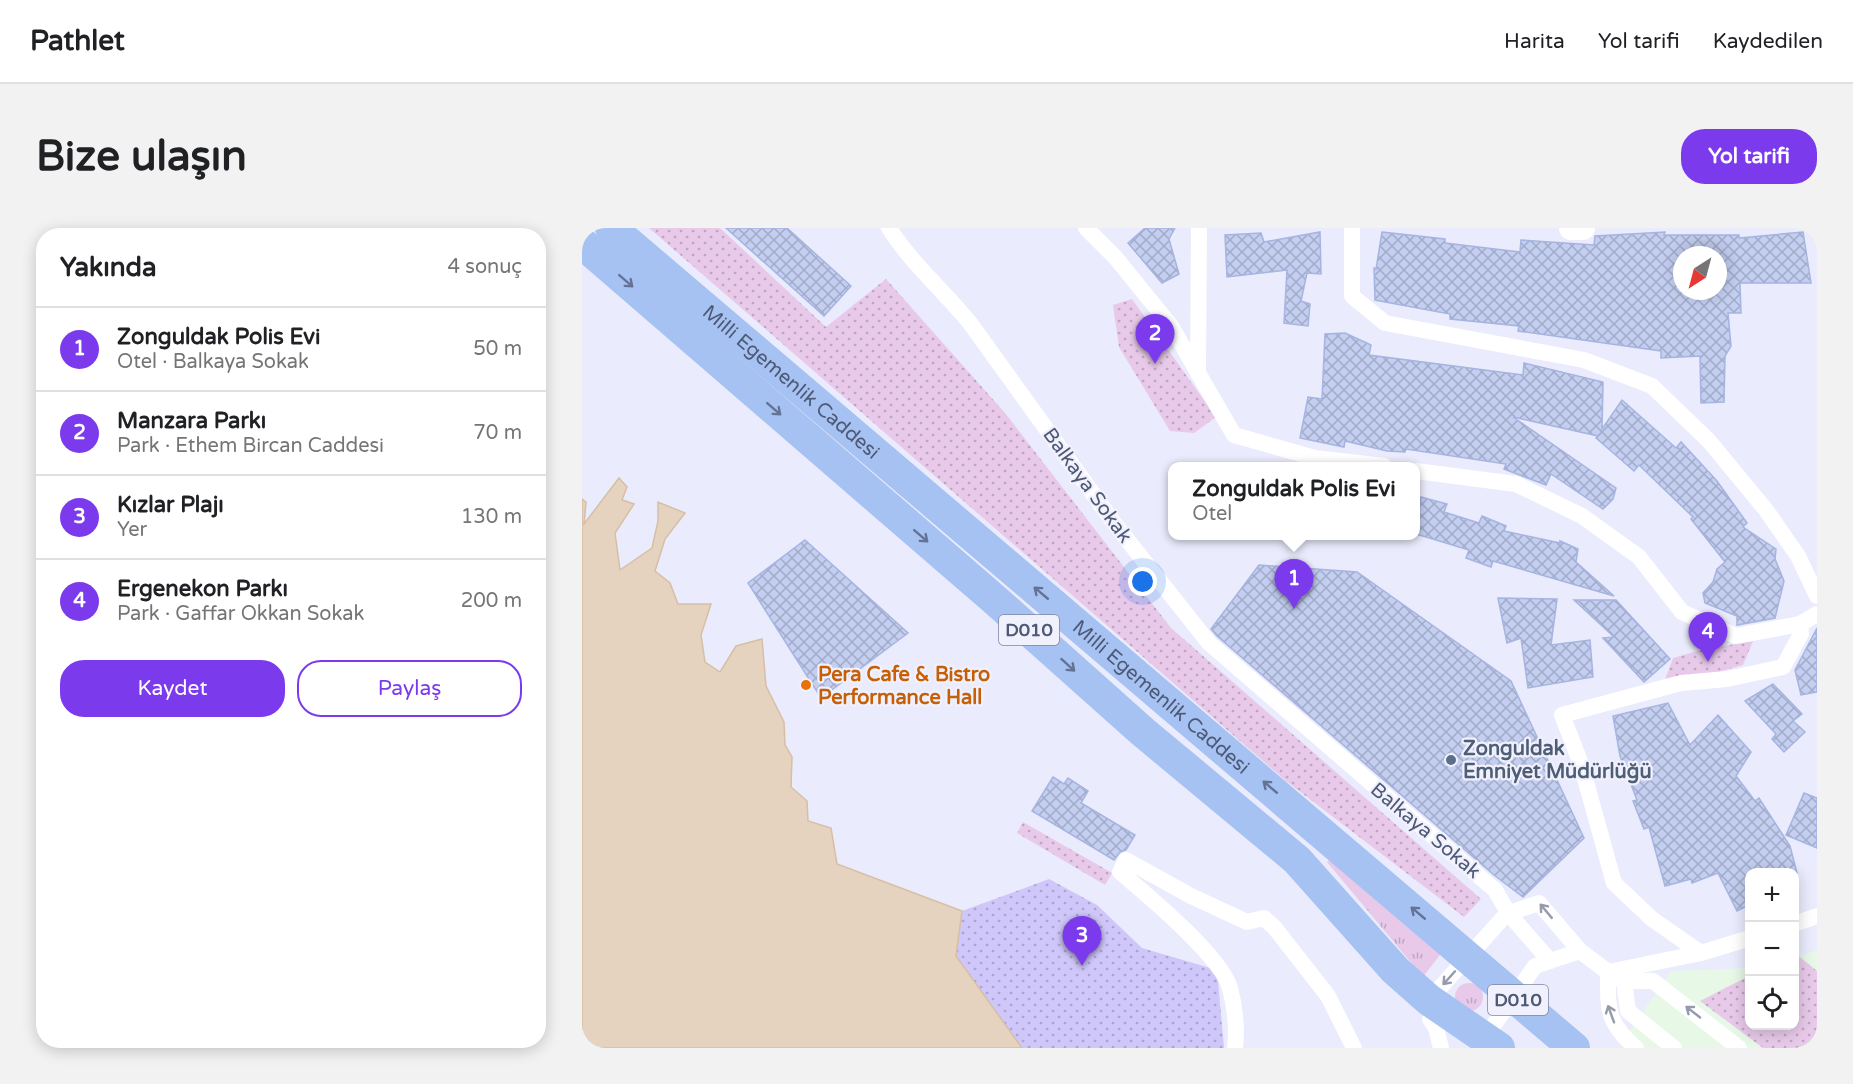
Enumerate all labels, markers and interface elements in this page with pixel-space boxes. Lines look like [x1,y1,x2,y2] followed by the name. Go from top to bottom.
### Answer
[30,24,125,58] text: Pathlet
[1504,29,1565,54] text: Harita
[1598,29,1680,54] text: Yol tarifi
[1713,29,1823,54] text: Kaydedilen
[1681,129,1817,184] button: Yol tarifi
[36,131,247,182] text: Bize ulaşın
[1673,246,1727,300] north arrow
[60,252,157,283] text: Yakında
[448,255,522,279] text: 4 sonuç
[618,275,634,288] one-way arrow
[697,300,884,464] street label: Milli Egemenlik Caddesi
[1136,314,1174,364] pin: 2
[117,324,320,350] text: Zonguldak Polis Evi
[73,337,86,361] text: 1
[473,337,522,361] text: 50 m
[117,350,309,374] text: Otel · Balkaya Sokak
[766,402,781,416] one-way arrow
[117,408,266,434] text: Manzara Parkı
[73,421,86,445] text: 2
[473,421,522,445] text: 70 m
[1037,423,1137,548] street label: Balkaya Sokak
[117,434,384,458] text: Park · Ethem Bircan Caddesi
[1168,462,1420,540] popup
[1192,476,1396,502] text: Zonguldak Polis Evi
[117,492,224,518] text: Kızlar Plajı
[1192,502,1232,526] text: Otel
[73,505,86,529] text: 3
[461,505,522,529] text: 130 m
[117,518,147,542] text: Yer
[913,530,929,543] one-way arrow
[1274,560,1314,609] pin: 1
[1128,567,1157,596] your location
[117,576,288,602] text: Ergenekon Parkı
[1033,586,1049,599] one-way arrow
[73,589,86,613] text: 4
[461,589,522,613] text: 200 m
[117,602,364,626] text: Park · Gaffar Okkan Sokak
[1688,612,1728,662] pin: 4
[999,615,1059,645] road number: D010
[1067,615,1254,780] street label: Milli Egemenlik Caddesi
[1060,658,1075,672] one-way arrow
[60,660,285,717] button: Kaydet
[297,660,522,717] button: Paylaş
[818,663,990,710] place label: Pera Cafe & Bistro Performance Hall
[799,678,813,692] marker: Pera Cafe & Bistro Performance Hall
[1463,737,1652,784] place label: Zonguldak Emniyet Müdürlüğü
[1444,753,1458,767] marker: Zonguldak Emniyet Müdürlüğü
[1365,778,1485,884] street label: Balkaya Sokak
[1263,780,1278,794] one-way arrow
[1745,868,1799,1030] map controls
[1745,868,1799,922] button: +
[1539,904,1553,919] one-way arrow
[1411,906,1426,920] one-way arrow
[1062,916,1102,966] pin: 3
[1745,922,1799,976] button: −
[1442,970,1456,985] one-way arrow
[1745,976,1799,1030] button: locate
[1488,985,1548,1015] road number: D010
[1685,1005,1701,1018] one-way arrow
[1605,1006,1616,1024] one-way arrow

